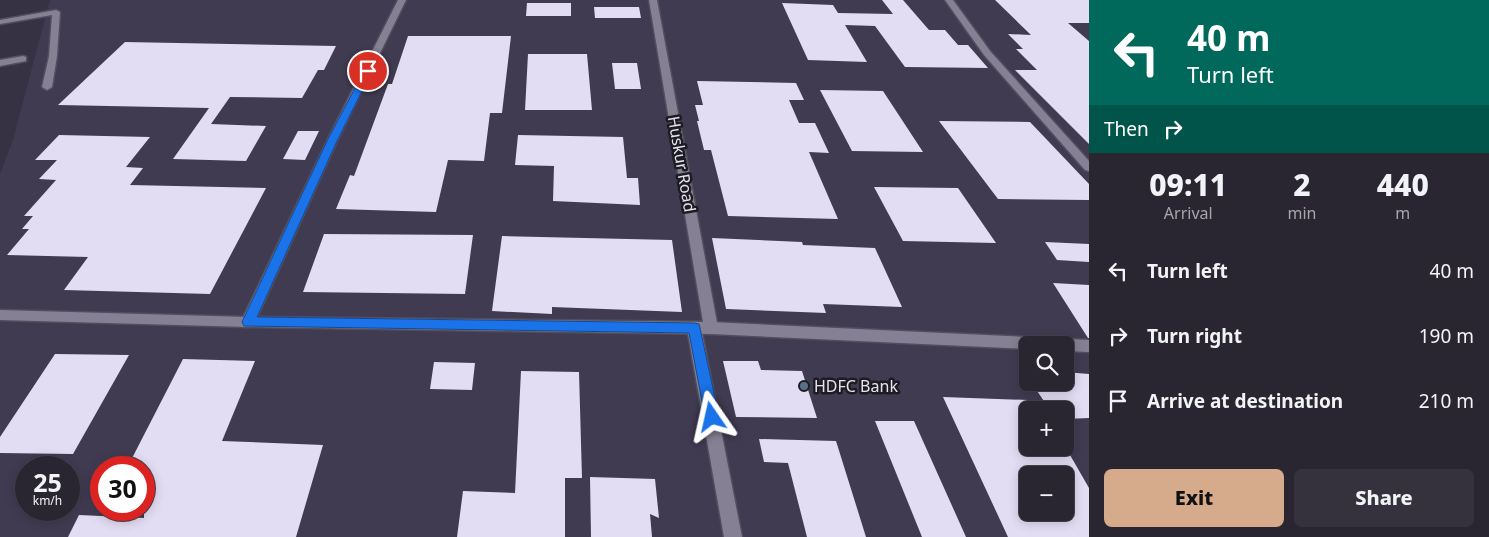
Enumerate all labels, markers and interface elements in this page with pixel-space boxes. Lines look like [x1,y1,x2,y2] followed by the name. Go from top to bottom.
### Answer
[1187,14,1270,61] text: 40 m
[1104,20,1169,85] icon: left
[347,50,389,92] pin
[354,57,382,85] icon: arrive
[1187,59,1274,89] text: Turn left
[663,114,701,214] street label: Huskur Road
[1159,115,1187,143] icon: right
[1104,116,1149,142] text: Then
[1149,164,1227,205] text: 09:11
[1293,164,1311,205] text: 2
[1377,164,1429,205] text: 440
[1164,202,1213,224] text: Arrival
[1287,202,1316,224] text: min
[1395,202,1410,224] text: m
[1104,257,1132,285] icon: left
[1147,258,1228,284] text: Turn left
[1430,258,1474,284] text: 40 m
[1104,322,1132,350] icon: right
[1147,323,1242,349] text: Turn right
[1419,323,1474,349] text: 190 m
[1019,336,1074,521] map controls
[1019,336,1074,391] button: search
[814,375,898,397] place label: HDFC Bank
[798,380,810,392] marker: HDFC Bank
[1104,387,1132,415] icon: arrive
[1147,388,1343,414] text: Arrive at destination
[1419,388,1474,414] text: 210 m
[685,390,737,442] position arrow
[1019,401,1074,456] button: +
[90,456,155,521] speed limit sign: 30
[33,465,62,499] text: 25
[1019,466,1074,521] button: −
[1104,469,1284,527] button: Exit
[1294,469,1474,527] button: Share
[33,492,62,509] text: km/h

